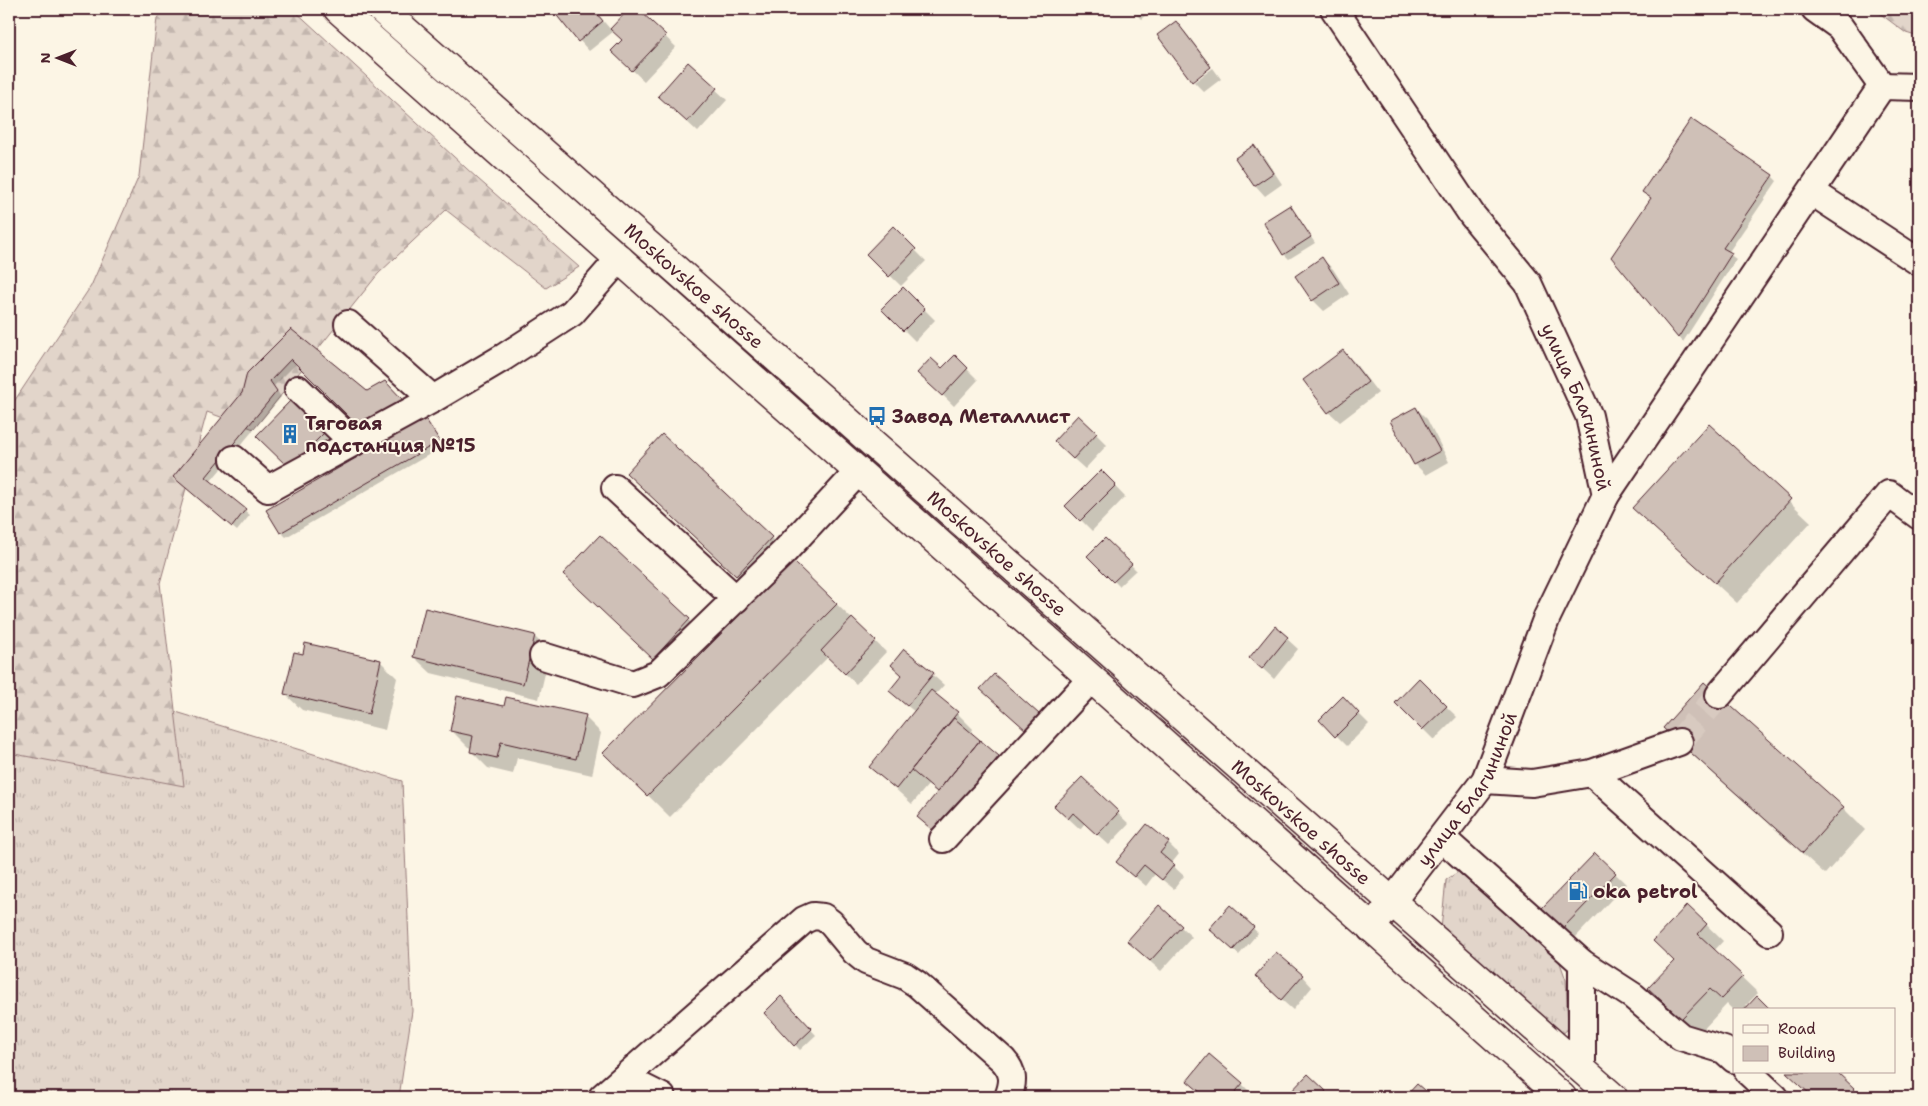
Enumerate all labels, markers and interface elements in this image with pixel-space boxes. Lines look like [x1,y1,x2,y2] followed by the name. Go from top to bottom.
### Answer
[32,32,82,82] north arrow
[36,52,54,64] text: N
[619,218,769,354] street label: Moskovskoe shosse
[1535,319,1617,493] street label: улица Благининой
[892,404,1071,429] place label: Завод Металлист
[866,405,888,427] bus stop icon: Завод Металлист
[305,411,476,458] place label: Тяговая подстанция №15
[279,423,301,445] building icon: Тяговая подстанция №15
[922,485,1072,622] street label: Moskovskoe shosse
[1412,708,1523,871] street label: улица Благининой
[1226,754,1376,891] street label: Moskovskoe shosse
[1593,879,1698,904] place label: oka petrol
[1567,880,1589,902] fuel station icon: oka petrol
[1733,1008,1896,1074] legend
[1778,1019,1816,1039] text: Road
[1778,1043,1835,1063] text: Building

